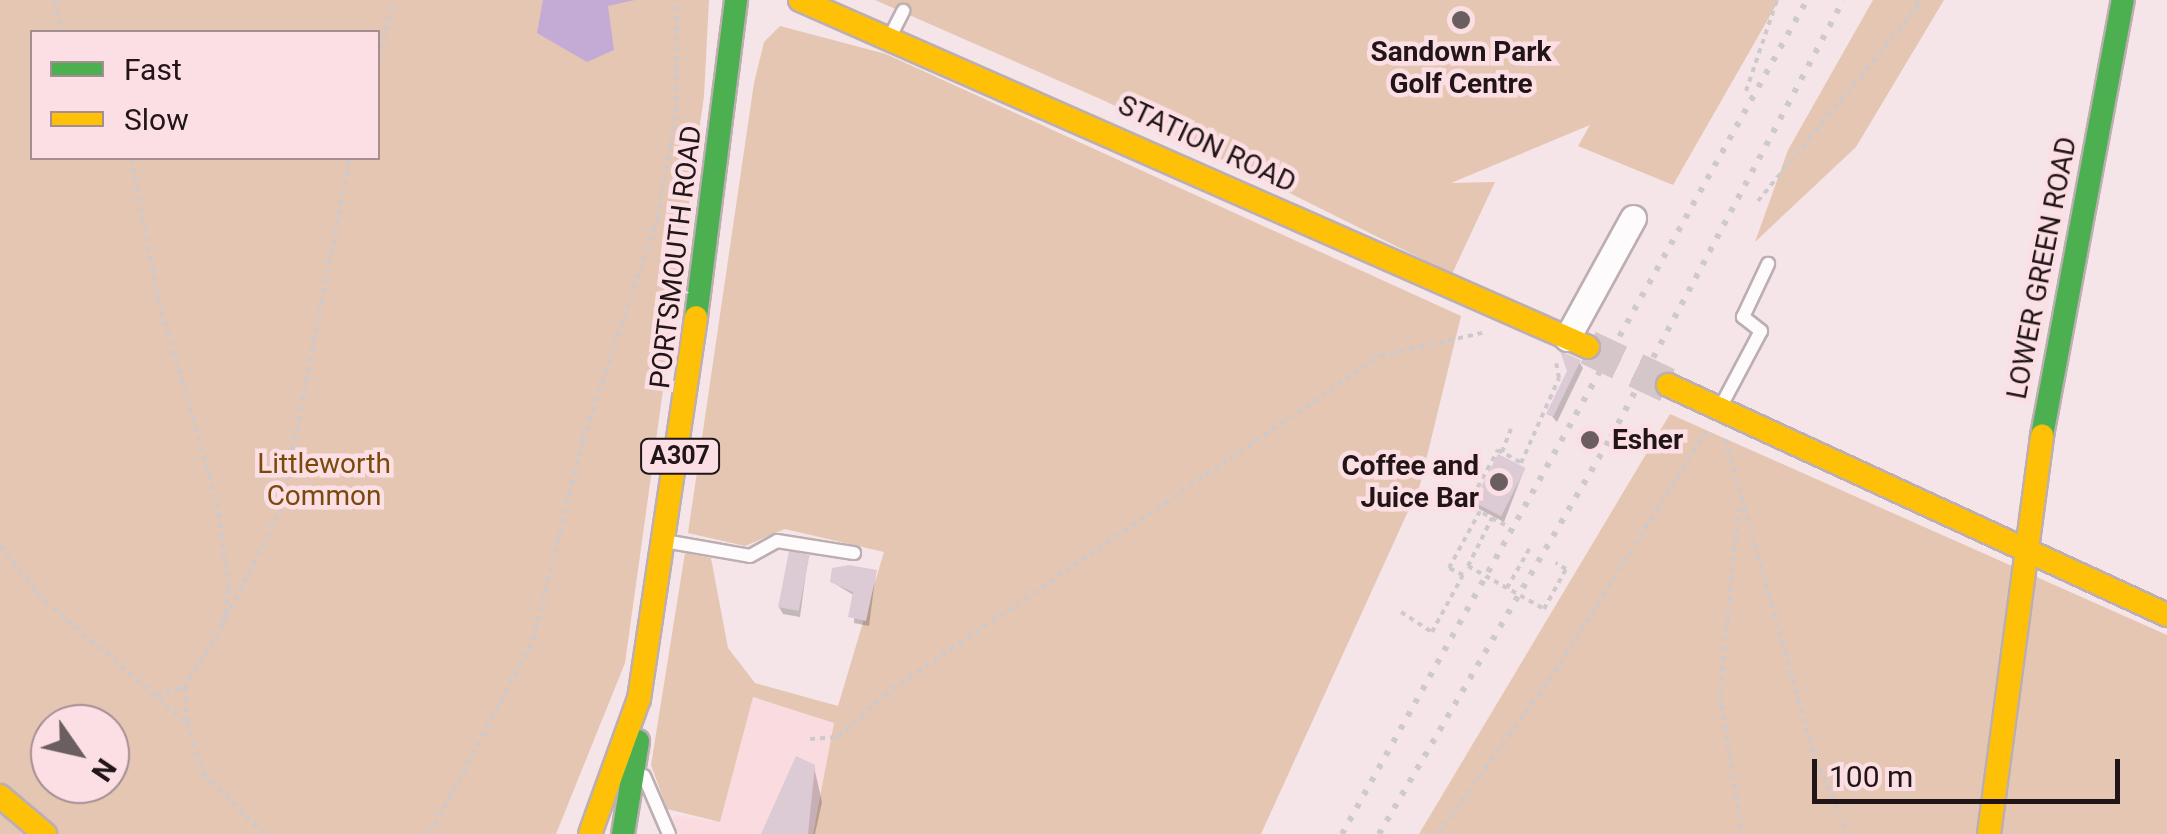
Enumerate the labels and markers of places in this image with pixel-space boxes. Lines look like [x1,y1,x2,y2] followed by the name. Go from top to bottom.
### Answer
[1450,9,1472,31] marker: Sandown Park Golf Centre
[1371,35,1551,101] place label: Sandown Park Golf Centre
[1612,423,1683,457] place label: Esher
[1577,427,1603,453] marker: Esher
[1342,449,1479,515] place label: Coffee and Juice Bar
[1488,471,1510,493] marker: Coffee and Juice Bar

